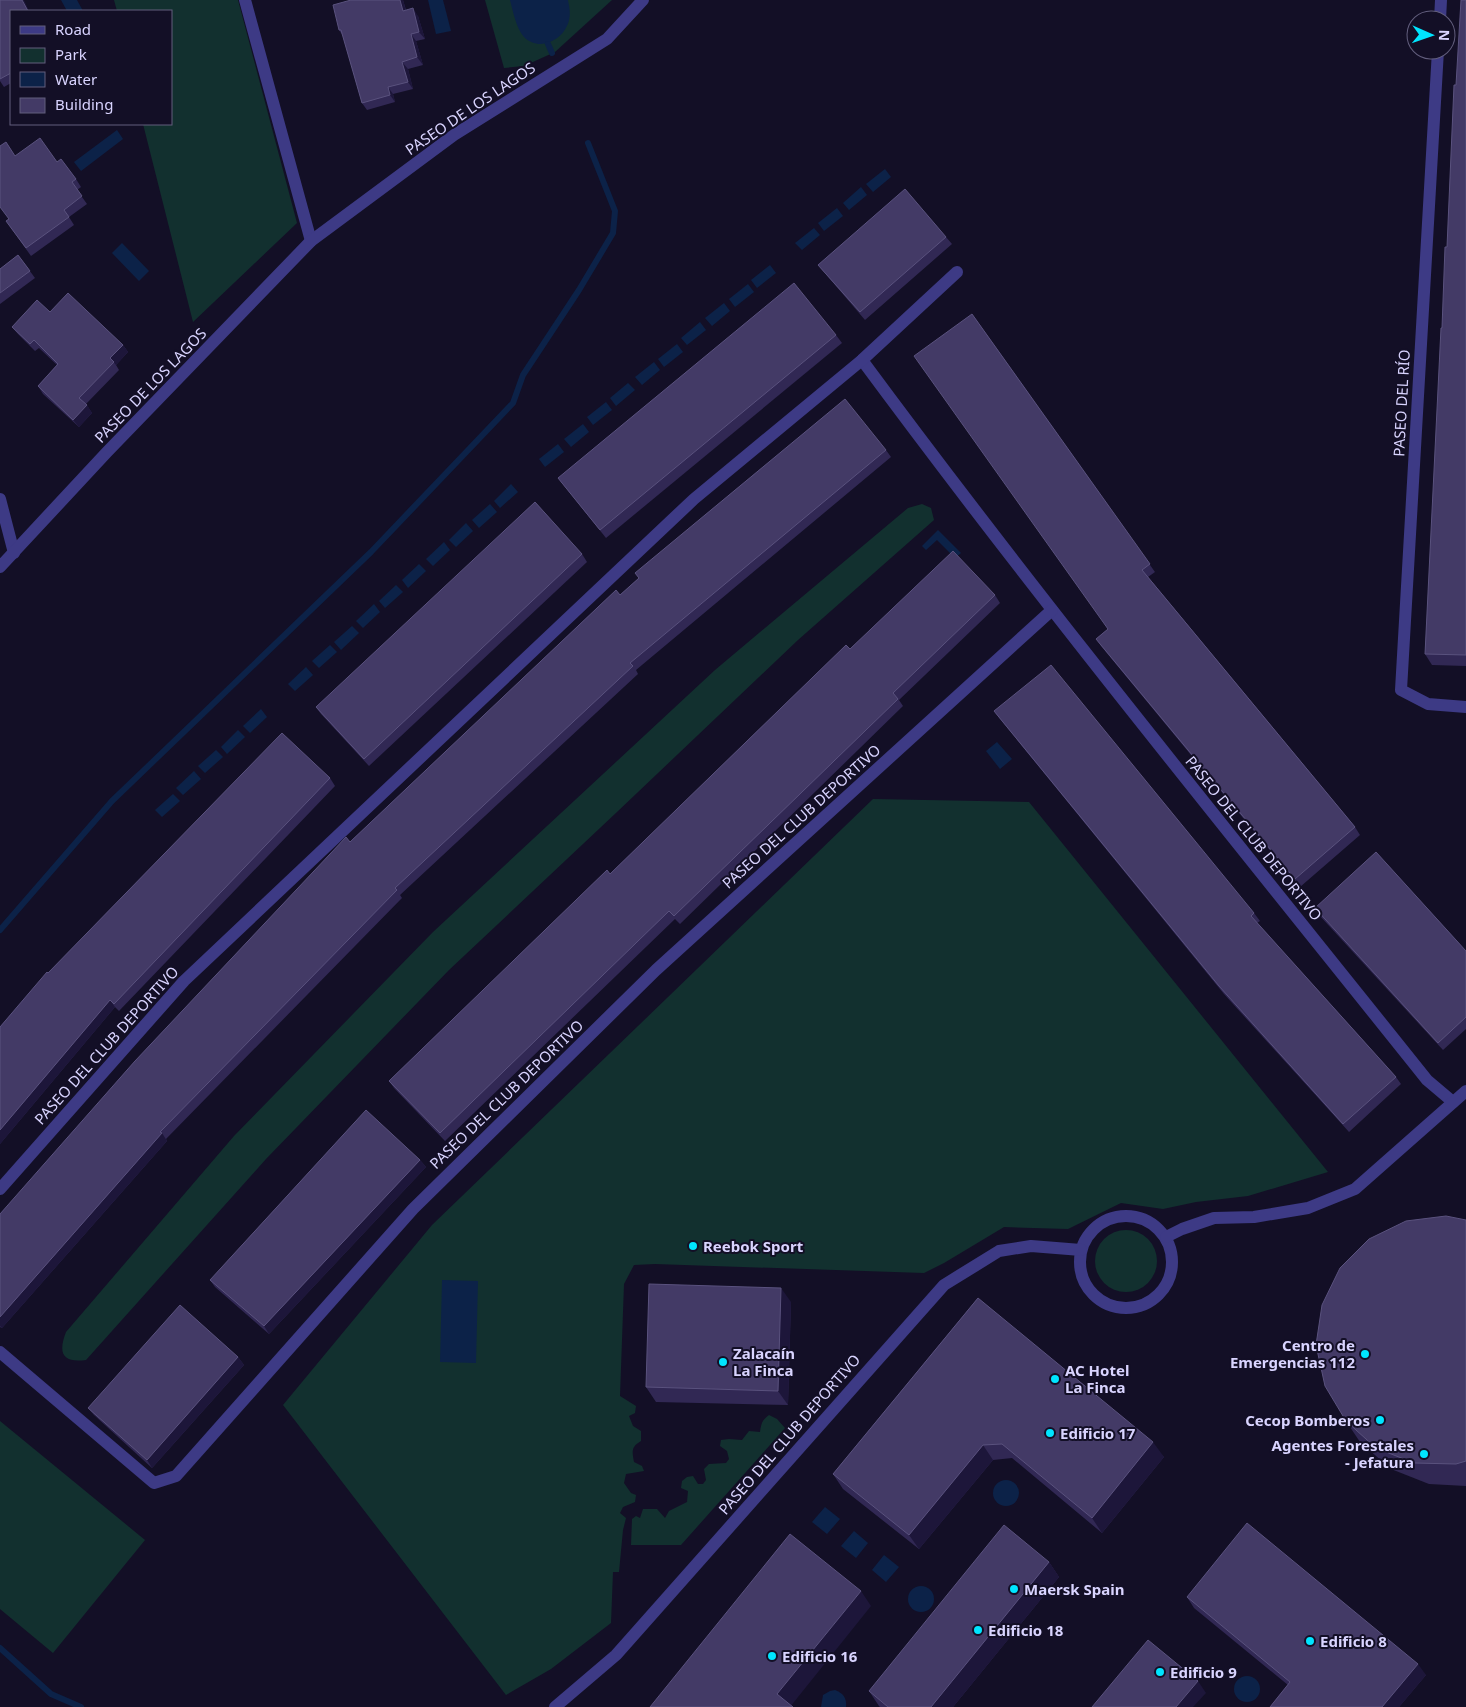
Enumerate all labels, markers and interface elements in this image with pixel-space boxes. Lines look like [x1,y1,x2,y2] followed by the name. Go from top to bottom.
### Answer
[10,10,172,125] legend
[1406,10,1456,60] north arrow
[55,19,91,39] text: Road
[1435,29,1454,41] text: N
[55,44,87,64] text: Park
[401,57,539,159] street label: PASEO DE LOS LAGOS
[55,69,97,89] text: Water
[55,94,113,114] text: Building
[90,323,210,447] street label: PASEO DE LOS LAGOS
[1388,349,1414,457] street label: PASEO DEL RÍO
[718,740,884,892] street label: PASEO DEL CLUB DEPORTIVO
[1181,752,1327,924] street label: PASEO DEL CLUB DEPORTIVO
[30,962,182,1128] street label: PASEO DEL CLUB DEPORTIVO
[425,1015,587,1173] street label: PASEO DEL CLUB DEPORTIVO
[703,1236,804,1256] place label: Reebok Sport
[687,1240,699,1252] marker: Reebok Sport
[1230,1335,1355,1372] place label: Centro de Emergencias 112
[733,1343,795,1380] place label: Zalacaín La Finca
[1359,1348,1371,1360] marker: Centro de Emergencias 112
[714,1350,864,1518] street label: PASEO DEL CLUB DEPORTIVO
[717,1356,729,1368] marker: Zalacaín La Finca
[1065,1360,1129,1397] place label: AC Hotel La Finca
[1049,1373,1061,1385] marker: AC Hotel La Finca
[1245,1410,1370,1430] place label: Cecop Bomberos
[1374,1414,1386,1426] marker: Cecop Bomberos
[1060,1423,1136,1443] place label: Edificio 17
[1044,1427,1056,1439] marker: Edificio 17
[1272,1435,1414,1472] place label: Agentes Forestales - Jefatura
[1418,1448,1430,1460] marker: Agentes Forestales - Jefatura
[1024,1579,1125,1599] place label: Maersk Spain
[1008,1583,1020,1595] marker: Maersk Spain
[988,1620,1064,1640] place label: Edificio 18
[972,1624,984,1636] marker: Edificio 18
[1320,1631,1387,1651] place label: Edificio 8
[1304,1635,1316,1647] marker: Edificio 8
[782,1646,858,1666] place label: Edificio 16
[766,1650,778,1662] marker: Edificio 16
[1170,1662,1237,1682] place label: Edificio 9
[1154,1666,1166,1678] marker: Edificio 9

